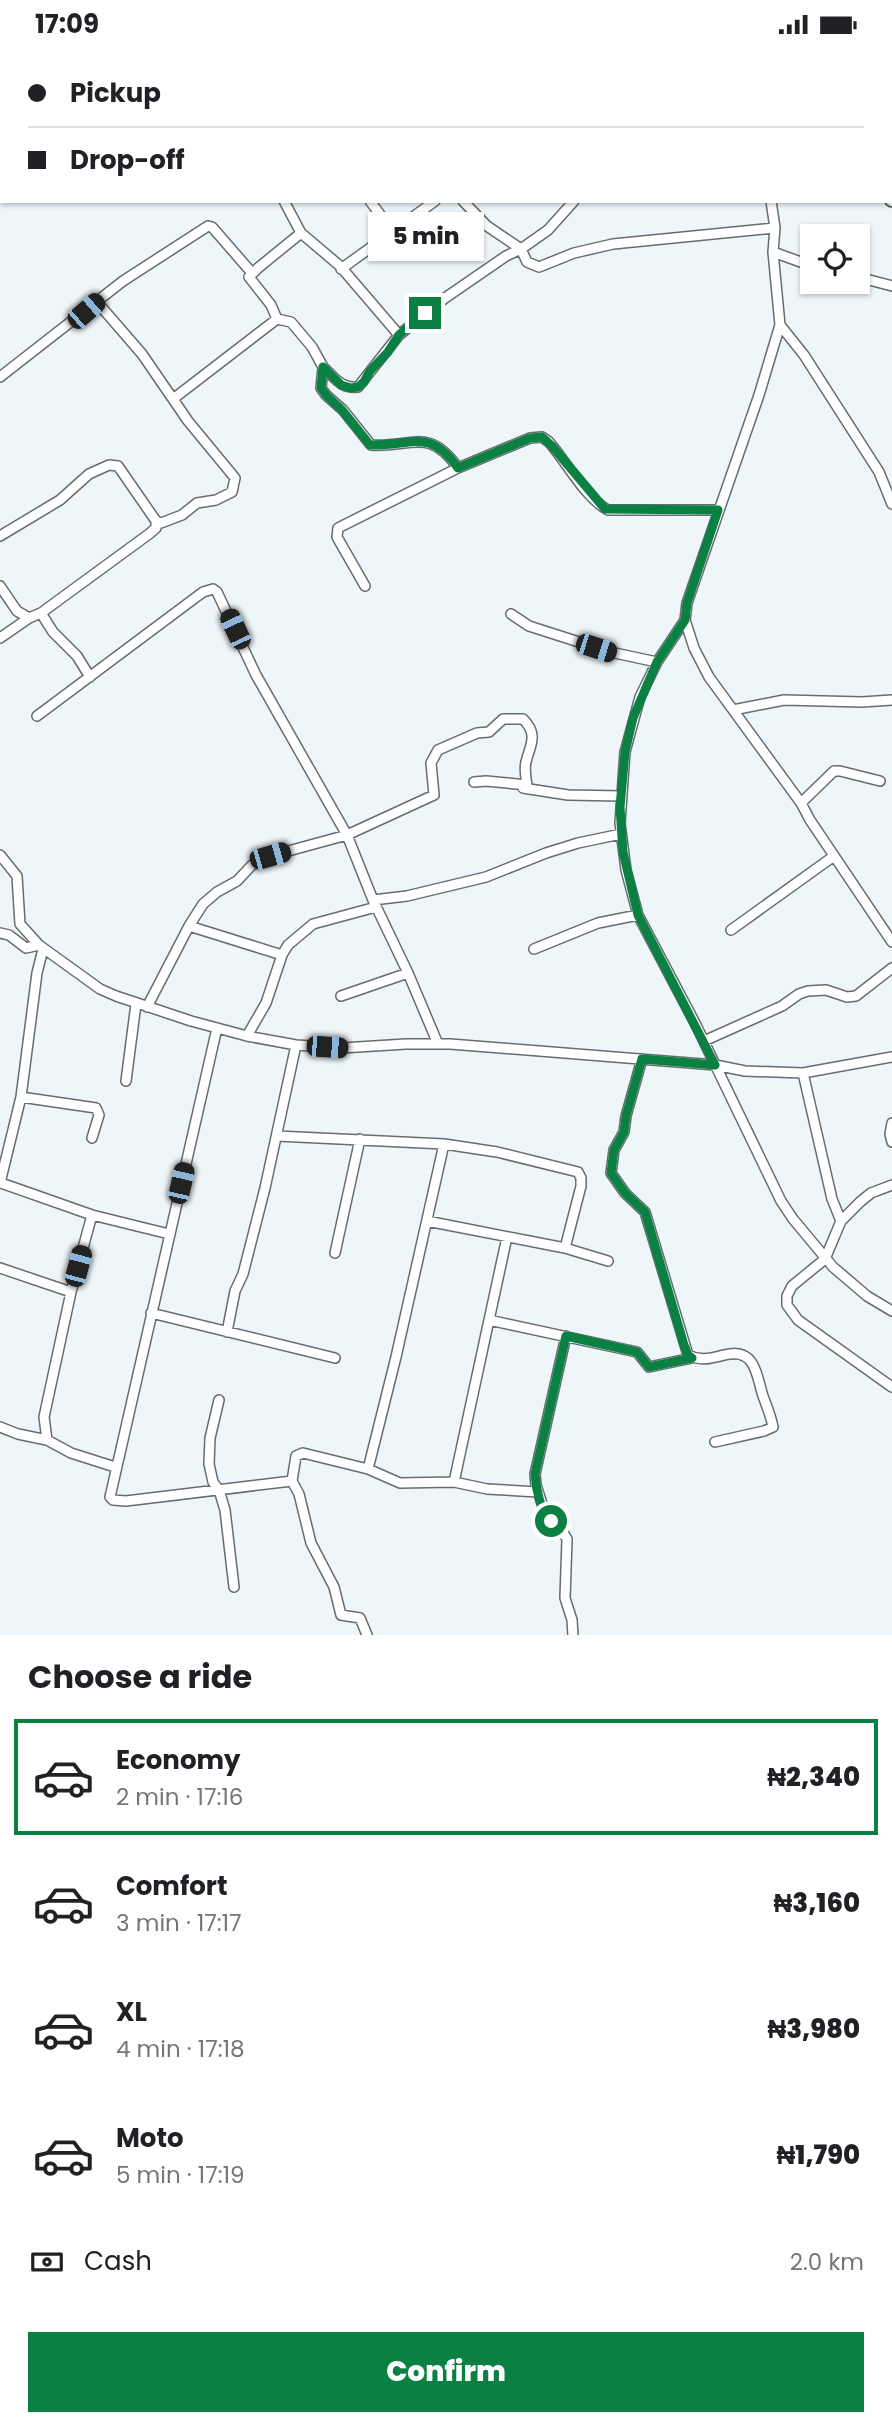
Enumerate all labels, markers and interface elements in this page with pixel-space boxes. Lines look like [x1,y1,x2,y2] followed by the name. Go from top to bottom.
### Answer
[35,6,99,42] text: 17:09
[70,75,161,111] text: Pickup
[70,142,185,178] text: Drop-off
[367,211,483,261] callout: 5 min
[393,220,459,252] text: 5 min
[800,224,870,294] map controls
[800,224,870,294] button: locate
[64,289,109,333] car
[409,297,441,329] route end
[217,606,254,652] car
[573,632,620,664] car
[247,840,294,872] car
[306,1035,349,1059] car
[167,1160,196,1206] car
[63,1243,94,1289] car
[535,1505,567,1537] route start
[28,1654,252,1699] text: Choose a ride
[116,1742,240,1778] text: Economy
[32,1746,95,1809] icon: car
[767,1759,860,1795] text: ₦2,340
[116,1781,243,1813] text: 2 min · 17:16
[116,1868,228,1904] text: Comfort
[32,1872,95,1935] icon: car
[774,1885,860,1921] text: ₦3,160
[116,1907,242,1939] text: 3 min · 17:17
[116,1994,147,2030] text: XL
[32,1998,95,2061] icon: car
[767,2011,860,2047] text: ₦3,980
[116,2033,245,2065] text: 4 min · 17:18
[116,2120,184,2156] text: Moto
[32,2124,95,2187] icon: car
[777,2137,860,2173] text: ₦1,790
[116,2159,244,2191] text: 5 min · 17:19
[28,2243,66,2281] icon: cash
[84,2243,152,2279] text: Cash
[790,2246,864,2278] text: 2.0 km
[28,2332,864,2412] button: Confirm

